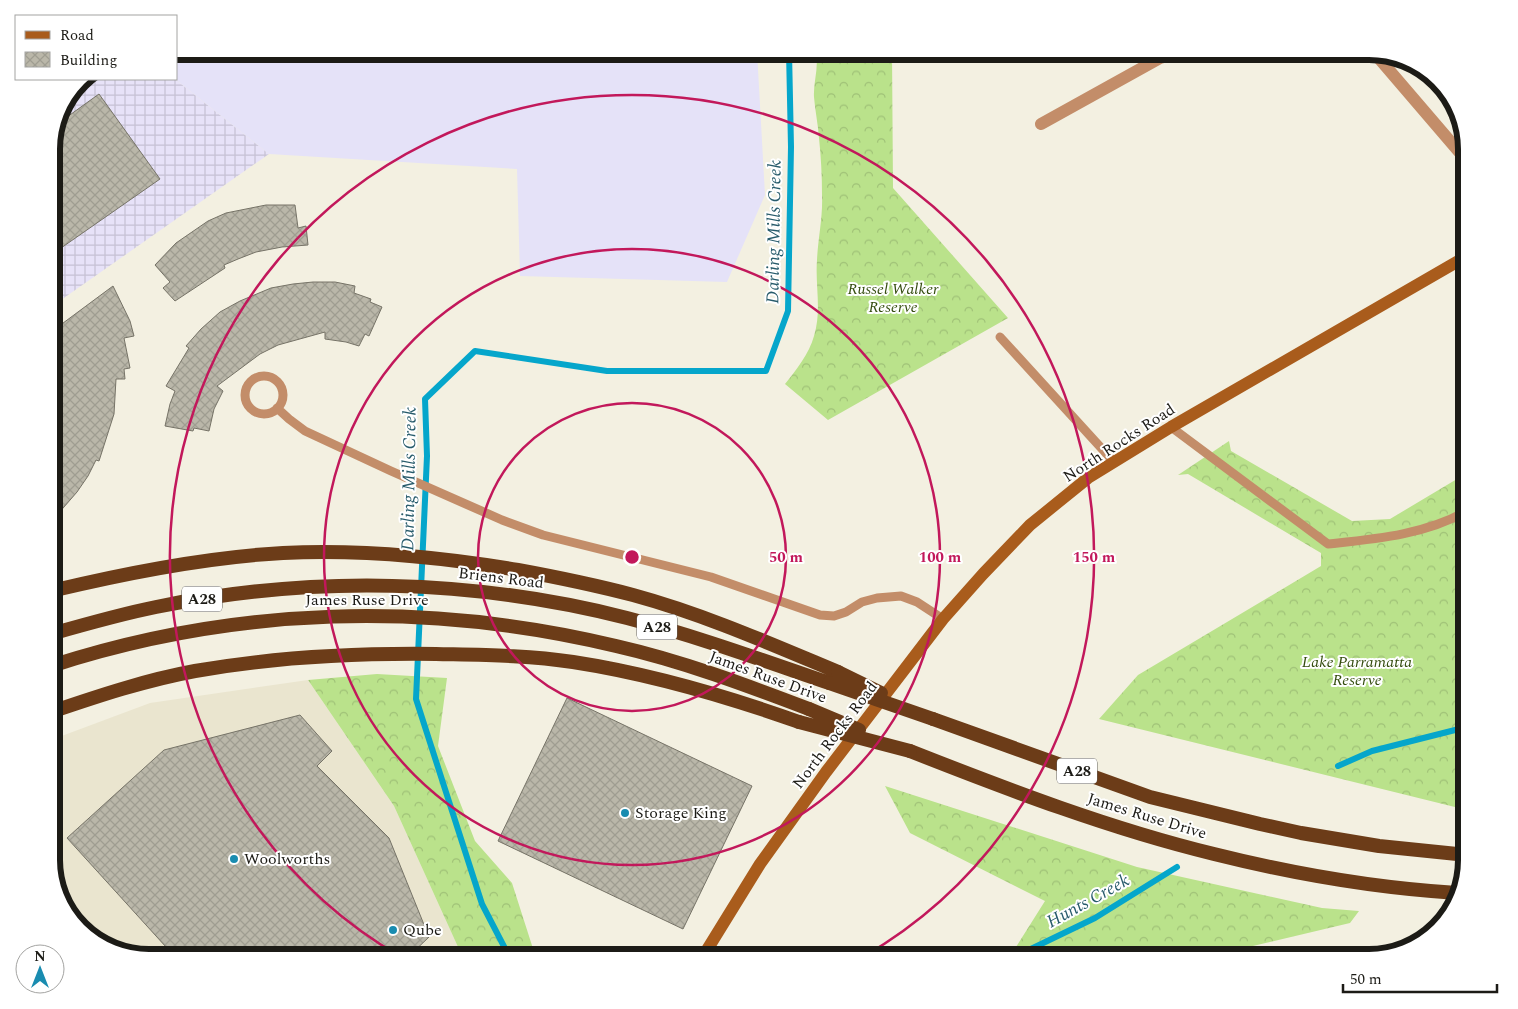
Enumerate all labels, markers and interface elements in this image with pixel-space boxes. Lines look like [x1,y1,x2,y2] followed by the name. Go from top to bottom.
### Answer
[15,15,178,80] legend
[60,24,94,47] text: Road
[60,49,117,72] text: Building
[759,159,789,304] water label: Darling Mills Creek
[847,277,939,319] park label: Russel Walker Reserve
[1058,398,1180,488] street label: North Rocks Road
[394,406,424,551] water label: Darling Mills Creek
[769,546,804,569] text: 50 m
[919,546,962,569] text: 100 m
[1073,546,1116,569] text: 150 m
[623,548,641,566] centre of rings
[457,561,545,595] street label: Briens Road
[182,586,222,612] road number: A28
[305,588,429,612] street label: James Ruse Drive
[637,614,677,640] road number: A28
[706,645,830,709] street label: James Ruse Drive
[1302,650,1412,692] park label: Lake Parramatta Reserve
[787,676,884,794] street label: North Rocks Road
[1057,758,1097,784] road number: A28
[1084,786,1210,846] street label: James Ruse Drive
[635,801,727,825] place label: Storage King
[619,807,631,819] marker: Storage King
[244,847,330,871] place label: Woolworths
[228,853,240,865] marker: Woolworths
[1042,867,1135,935] water label: Hunts Creek
[403,918,442,942] place label: Qube
[387,924,399,936] marker: Qube
[15,944,65,994] north arrow
[34,946,46,967] text: N
[1343,962,1497,994] scale bar
[1350,968,1382,991] text: 50 m

